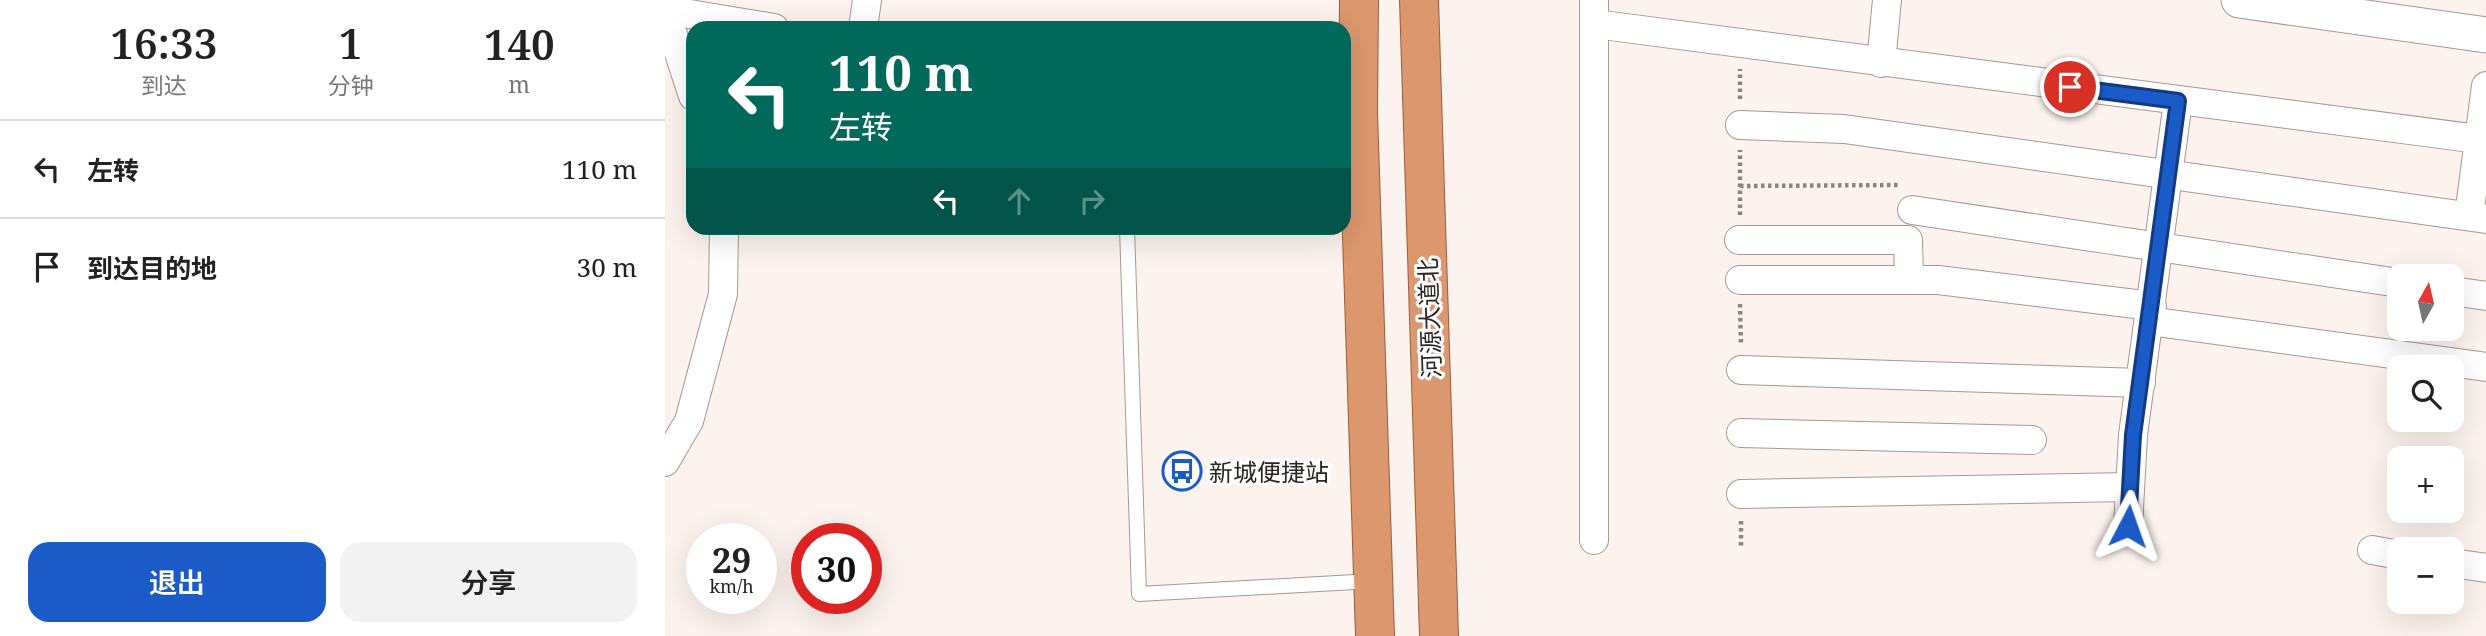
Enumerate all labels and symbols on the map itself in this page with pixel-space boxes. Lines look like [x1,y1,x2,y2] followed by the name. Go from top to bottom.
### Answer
[2040,57,2100,117] pin
[1410,257,1448,379] street label: 河源大道北
[2387,264,2464,341] north arrow
[1161,450,1203,492] bus stop icon: 新城便捷站
[1209,455,1329,488] place label: 新城便捷站
[2091,489,2165,563] position arrow
[791,523,882,614] speed limit sign: 30

